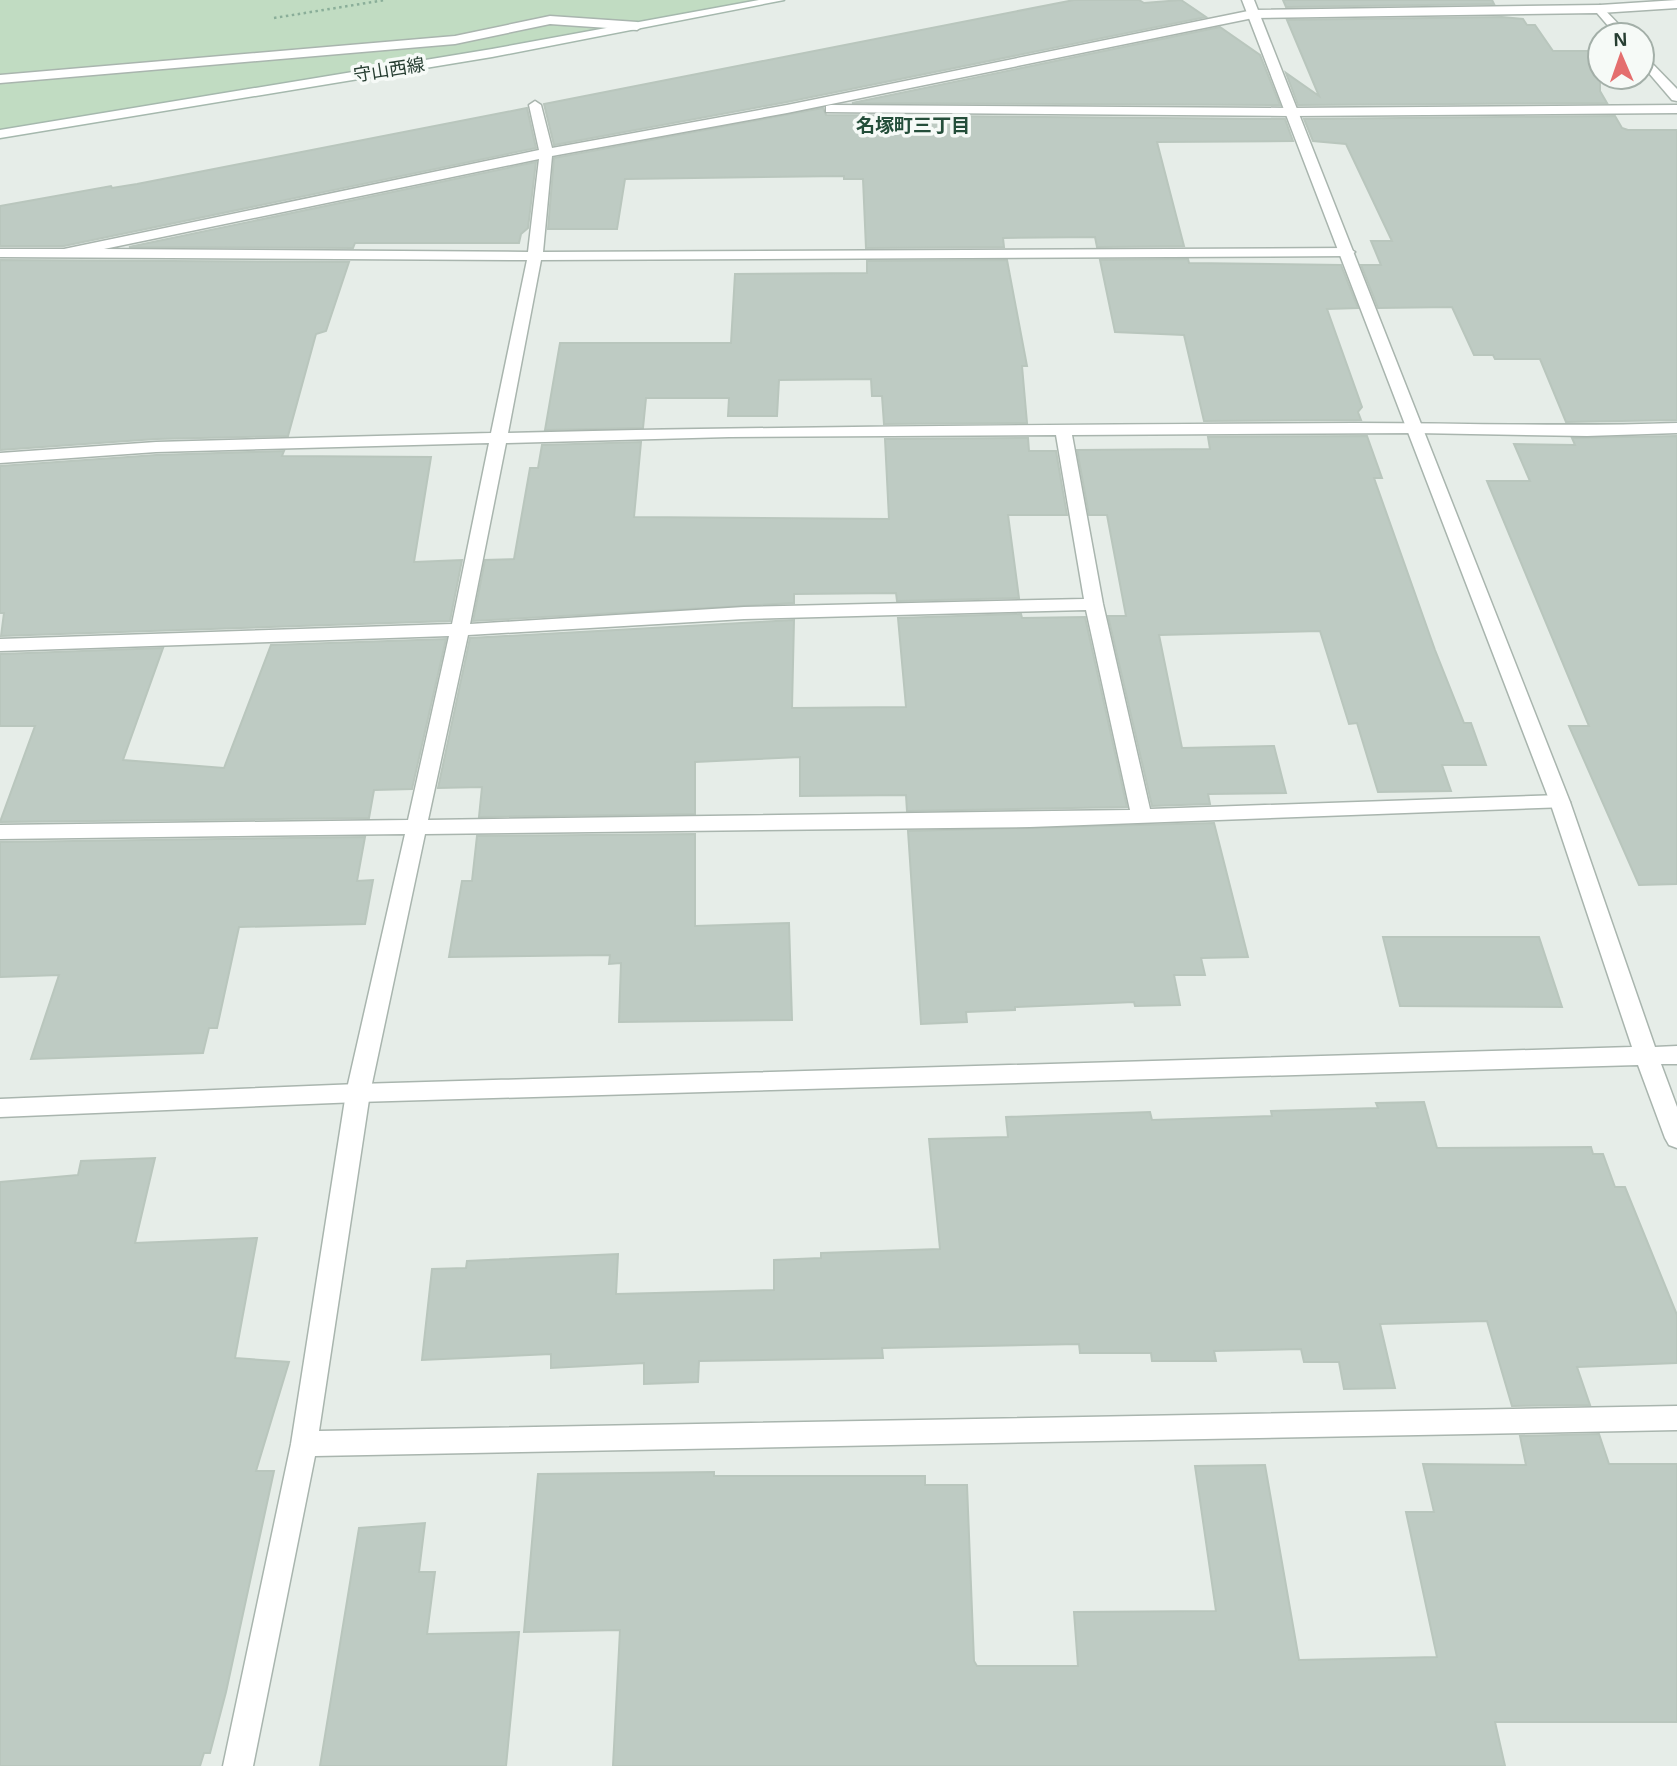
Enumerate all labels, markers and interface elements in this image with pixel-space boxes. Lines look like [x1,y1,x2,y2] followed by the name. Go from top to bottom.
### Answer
[1586,21,1656,91] north arrow
[1613,29,1628,50] text: N
[352,54,426,86] street label: 守山西線
[856,115,970,136] district label: 名塚町三丁目

